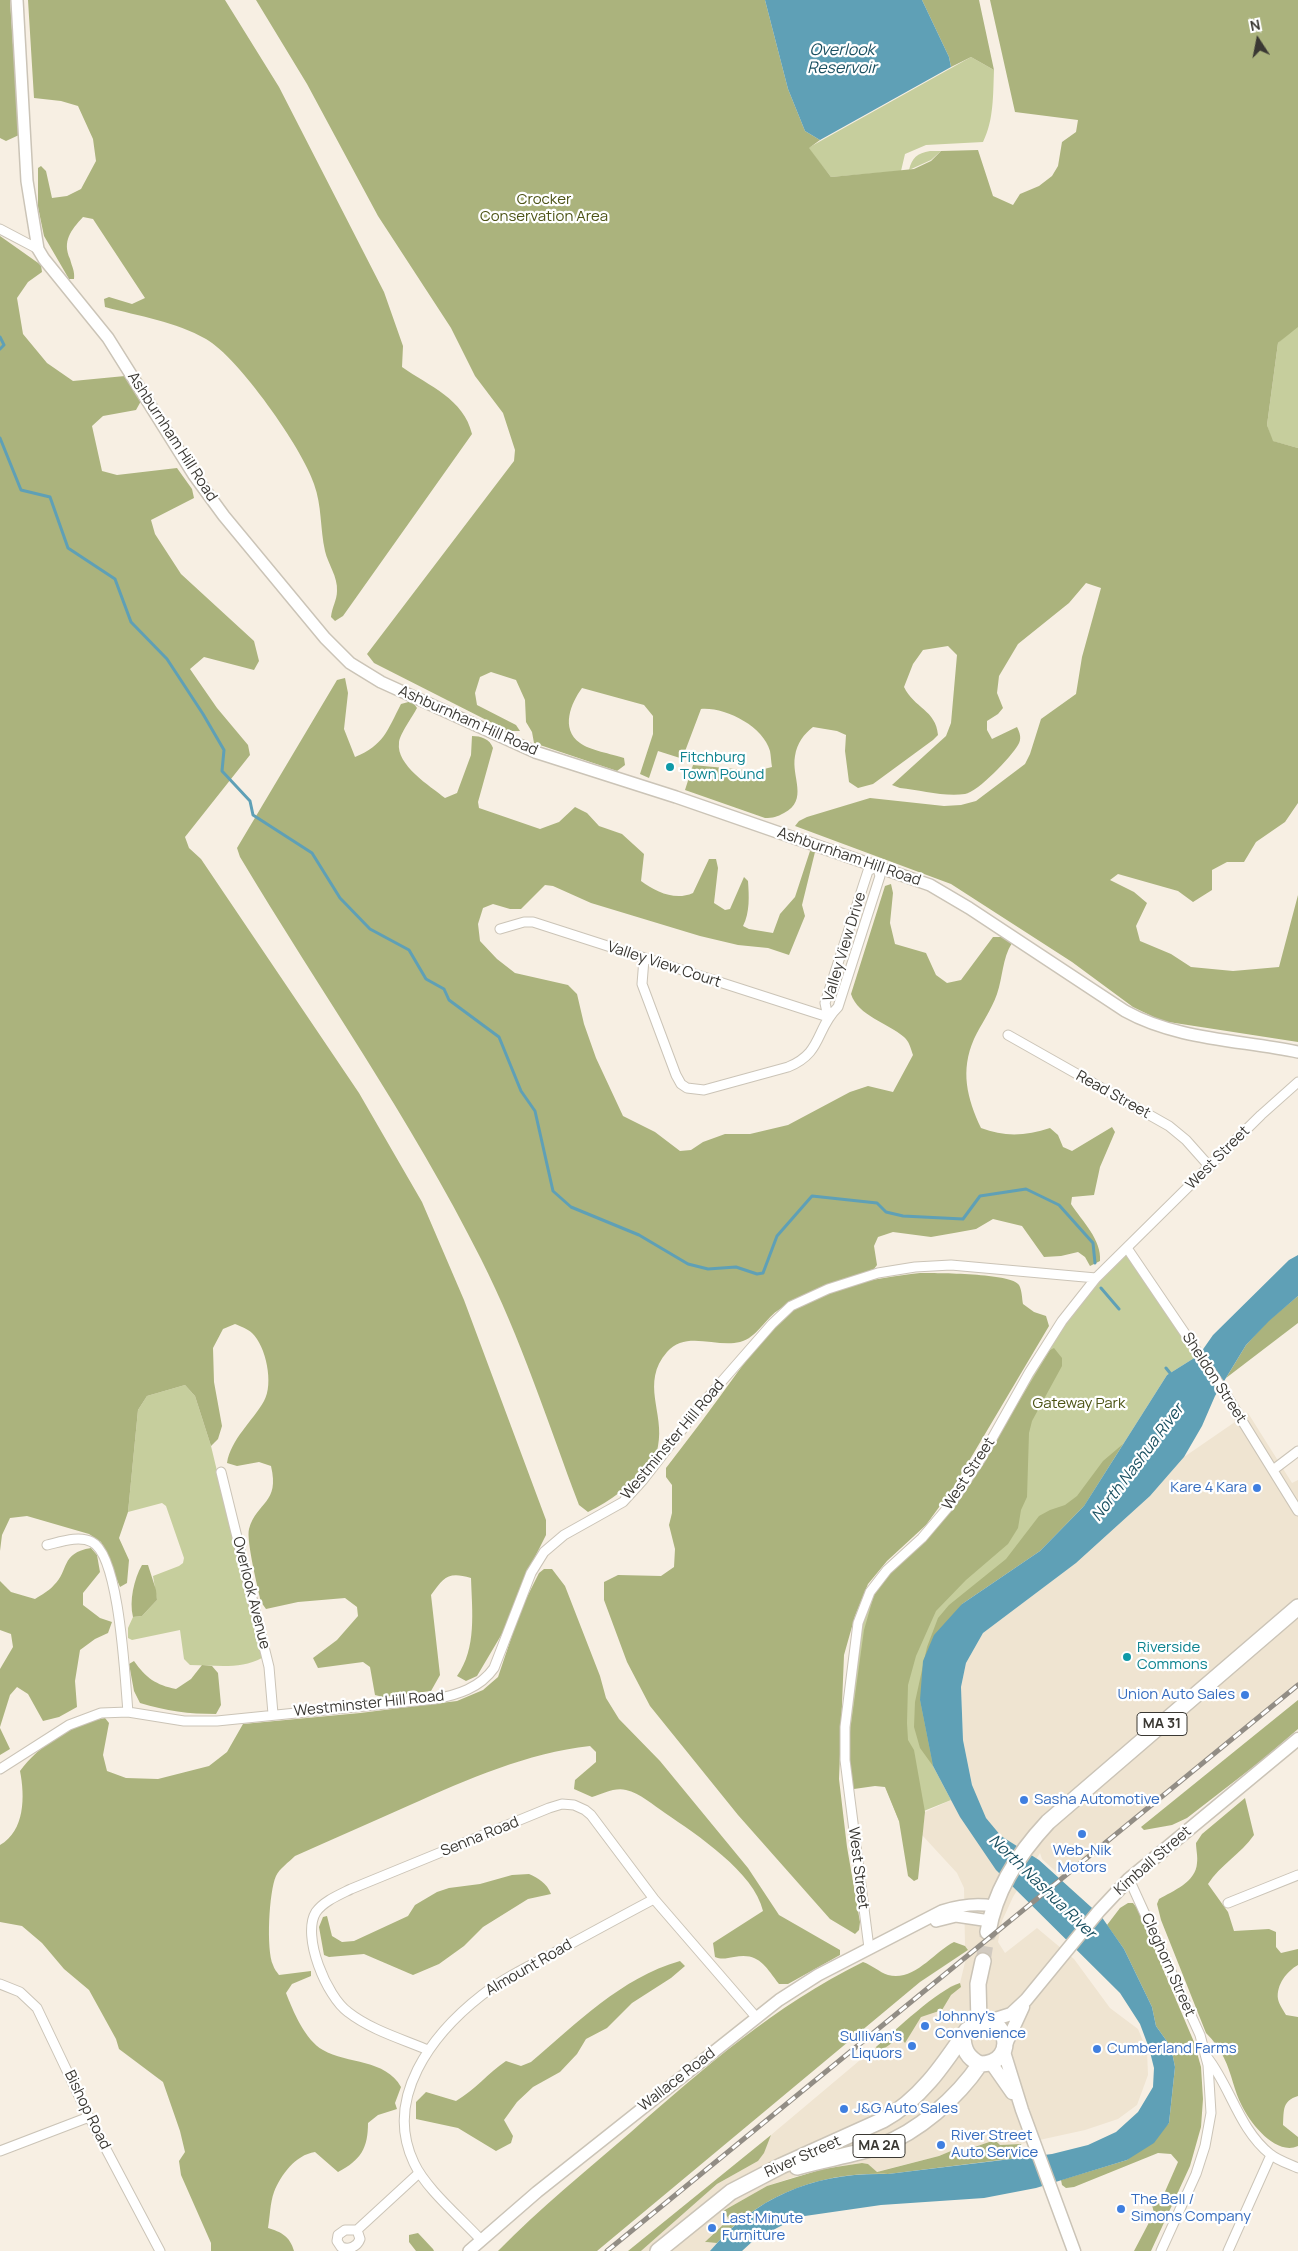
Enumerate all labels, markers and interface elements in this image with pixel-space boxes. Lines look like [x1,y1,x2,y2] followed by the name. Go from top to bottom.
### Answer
[1248,14,1262,35] text: N
[1233,15,1283,65] north arrow
[807,41,877,79] water label: Overlook Reservoir
[480,191,608,226] park label: Crocker Conservation Area
[123,369,221,505] street label: Ashburnham Hill Road
[396,682,540,760] street label: Ashburnham Hill Road
[680,749,764,784] place label: Fitchburg Town Pound
[664,761,676,773] marker: Fitchburg Town Pound
[775,824,923,890] street label: Ashburnham Hill Road
[820,890,870,1004] street label: Valley View Drive
[605,938,723,992] street label: Valley View Court
[1073,1067,1153,1123] street label: Read Street
[1182,1122,1254,1194] street label: West Street
[1178,1329,1250,1427] street label: Sheldon Street
[618,1376,728,1504] street label: Westminster Hill Road
[1033,1395,1125,1413] park label: Gateway Park
[1088,1401,1188,1525] water label: North Nashua River
[939,1434,999,1514] street label: West Street
[1170,1479,1247,1497] place label: Kare 4 Kara
[1251,1482,1263,1494] marker: Kare 4 Kara
[228,1535,274,1651] street label: Overlook Avenue
[1137,1639,1208,1674] place label: Riverside Commons
[1121,1651,1133,1663] marker: Riverside Commons
[1118,1686,1235,1704] place label: Union Auto Sales
[293,1687,445,1721] street label: Westminster Hill Road
[1239,1689,1251,1701] marker: Union Auto Sales
[1137,1712,1187,1736] road number: MA 31
[1034,1791,1160,1809] place label: Sasha Automotive
[1018,1794,1030,1806] marker: Sasha Automotive
[438,1813,522,1861] street label: Senna Road
[1111,1823,1195,1899] street label: Kimball Street
[844,1826,872,1910] street label: West Street
[1076,1828,1088,1840] marker: Web-Nik Motors
[984,1831,1100,1943] water label: North Nashua River
[1053,1842,1111,1877] place label: Web-Nik Motors
[1137,1911,1199,2019] street label: Cleghorn Street
[483,1936,575,2000] street label: Almount Road
[935,2008,1026,2043] place label: Johnny's Convenience
[919,2020,931,2032] marker: Johnny's Convenience
[840,2028,902,2063] place label: Sullivan's Liquors
[906,2040,918,2052] marker: Sullivan's Liquors
[1107,2040,1237,2058] place label: Cumberland Farms
[1091,2043,1103,2055] marker: Cumberland Farms
[635,2044,719,2116] street label: Wallace Road
[60,2068,114,2152] street label: Bishop Road
[854,2100,958,2118] place label: J&G Auto Sales
[838,2103,850,2115] marker: J&G Auto Sales
[951,2127,1038,2162] place label: River Street Auto Service
[762,2132,844,2182] street label: River Street
[853,2134,905,2158] road number: MA 2A
[935,2139,947,2151] marker: River Street Auto Service
[1131,2191,1251,2226] place label: The Bell / Simons Company
[1115,2203,1127,2215] marker: The Bell / Simons Company
[722,2210,803,2245] place label: Last Minute Furniture
[706,2222,718,2234] marker: Last Minute Furniture

